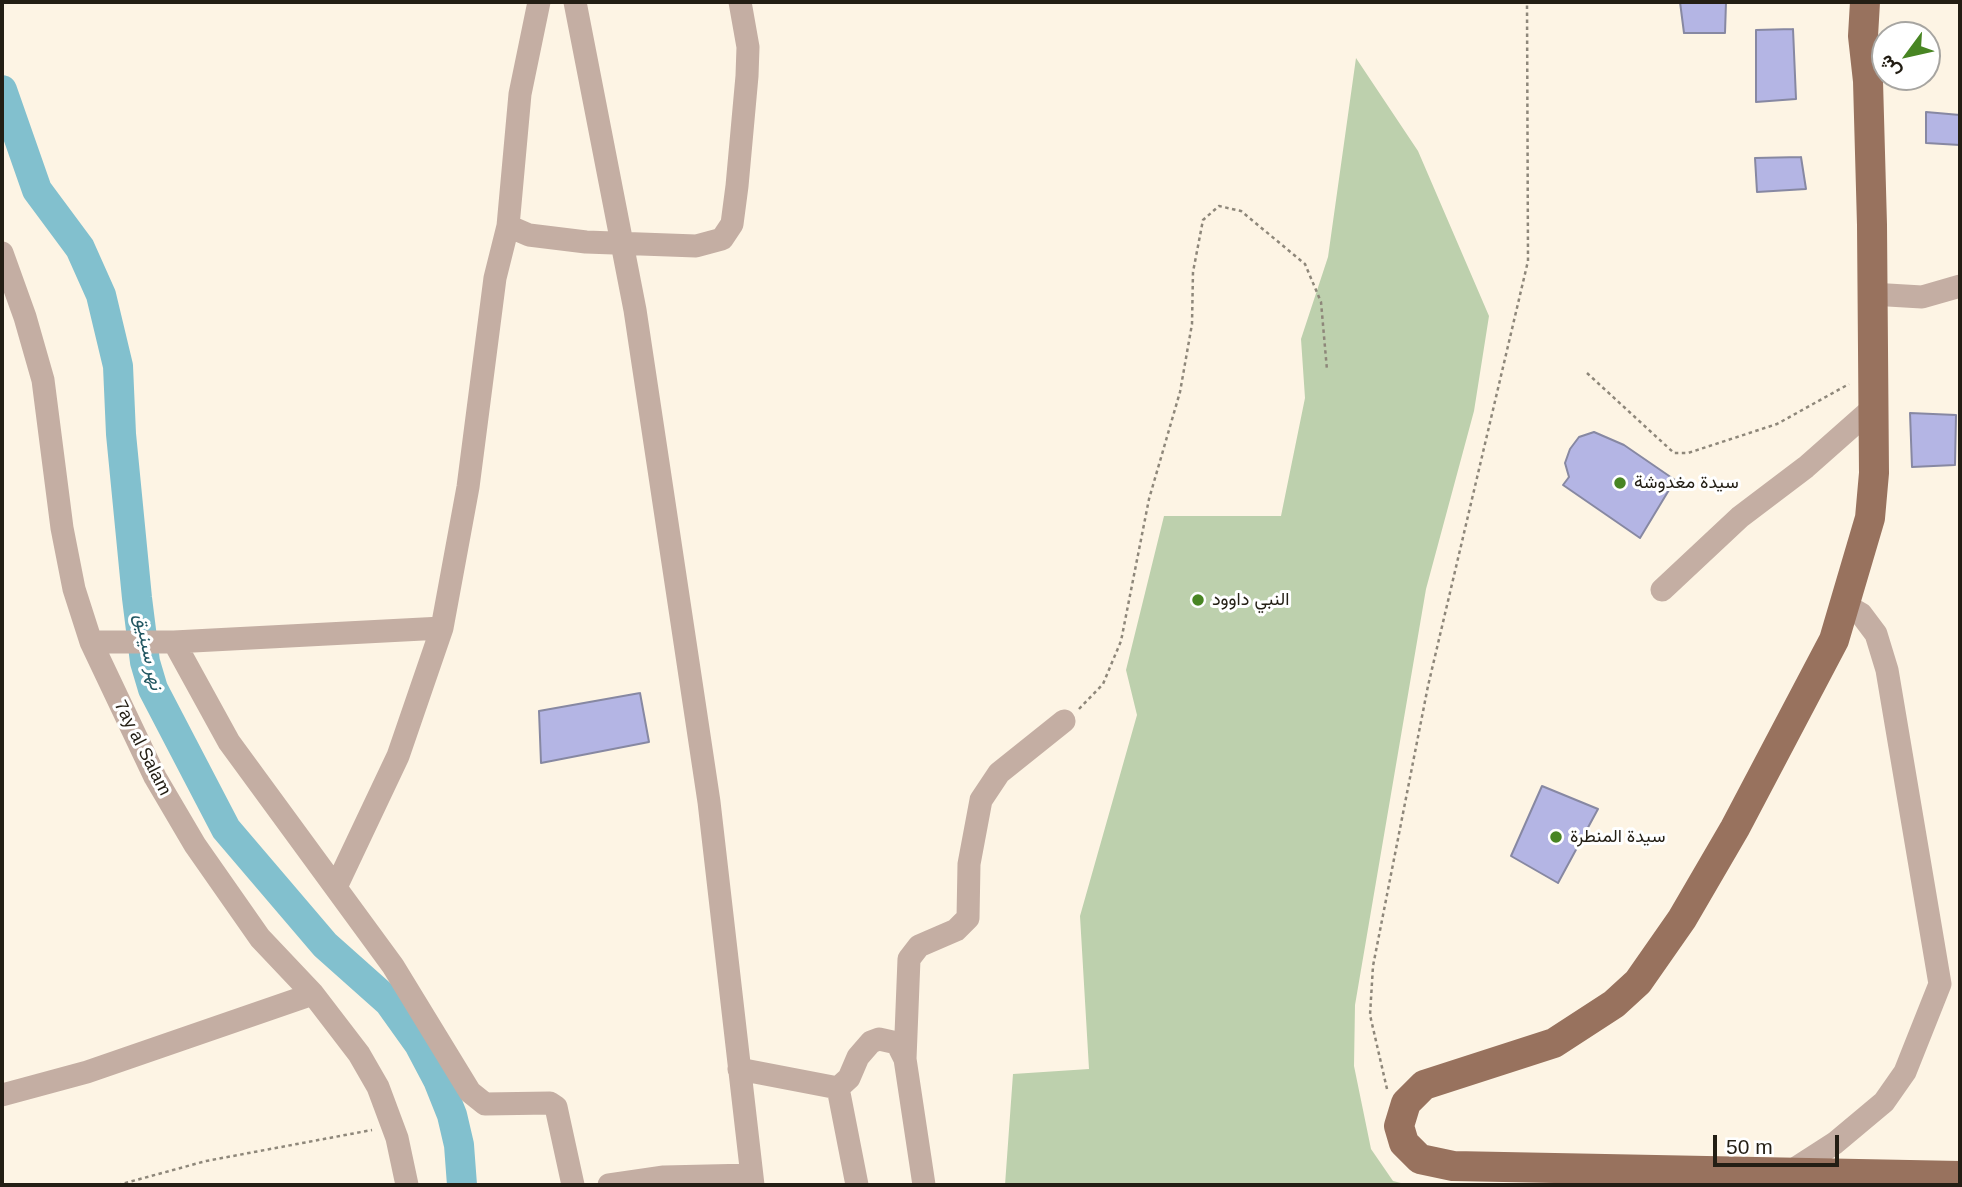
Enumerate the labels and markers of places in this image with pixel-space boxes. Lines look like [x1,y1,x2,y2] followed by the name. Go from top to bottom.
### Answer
[1634,472,1739,494] place label: سيدة مغدوشة
[1612,475,1628,491] marker: سيدة مغدوشة
[1212,589,1289,611] place label: النبي داوود
[1190,592,1206,608] marker: النبي داوود
[1570,826,1666,848] place label: سيدة المنطرة
[1548,829,1564,845] marker: سيدة المنطرة

